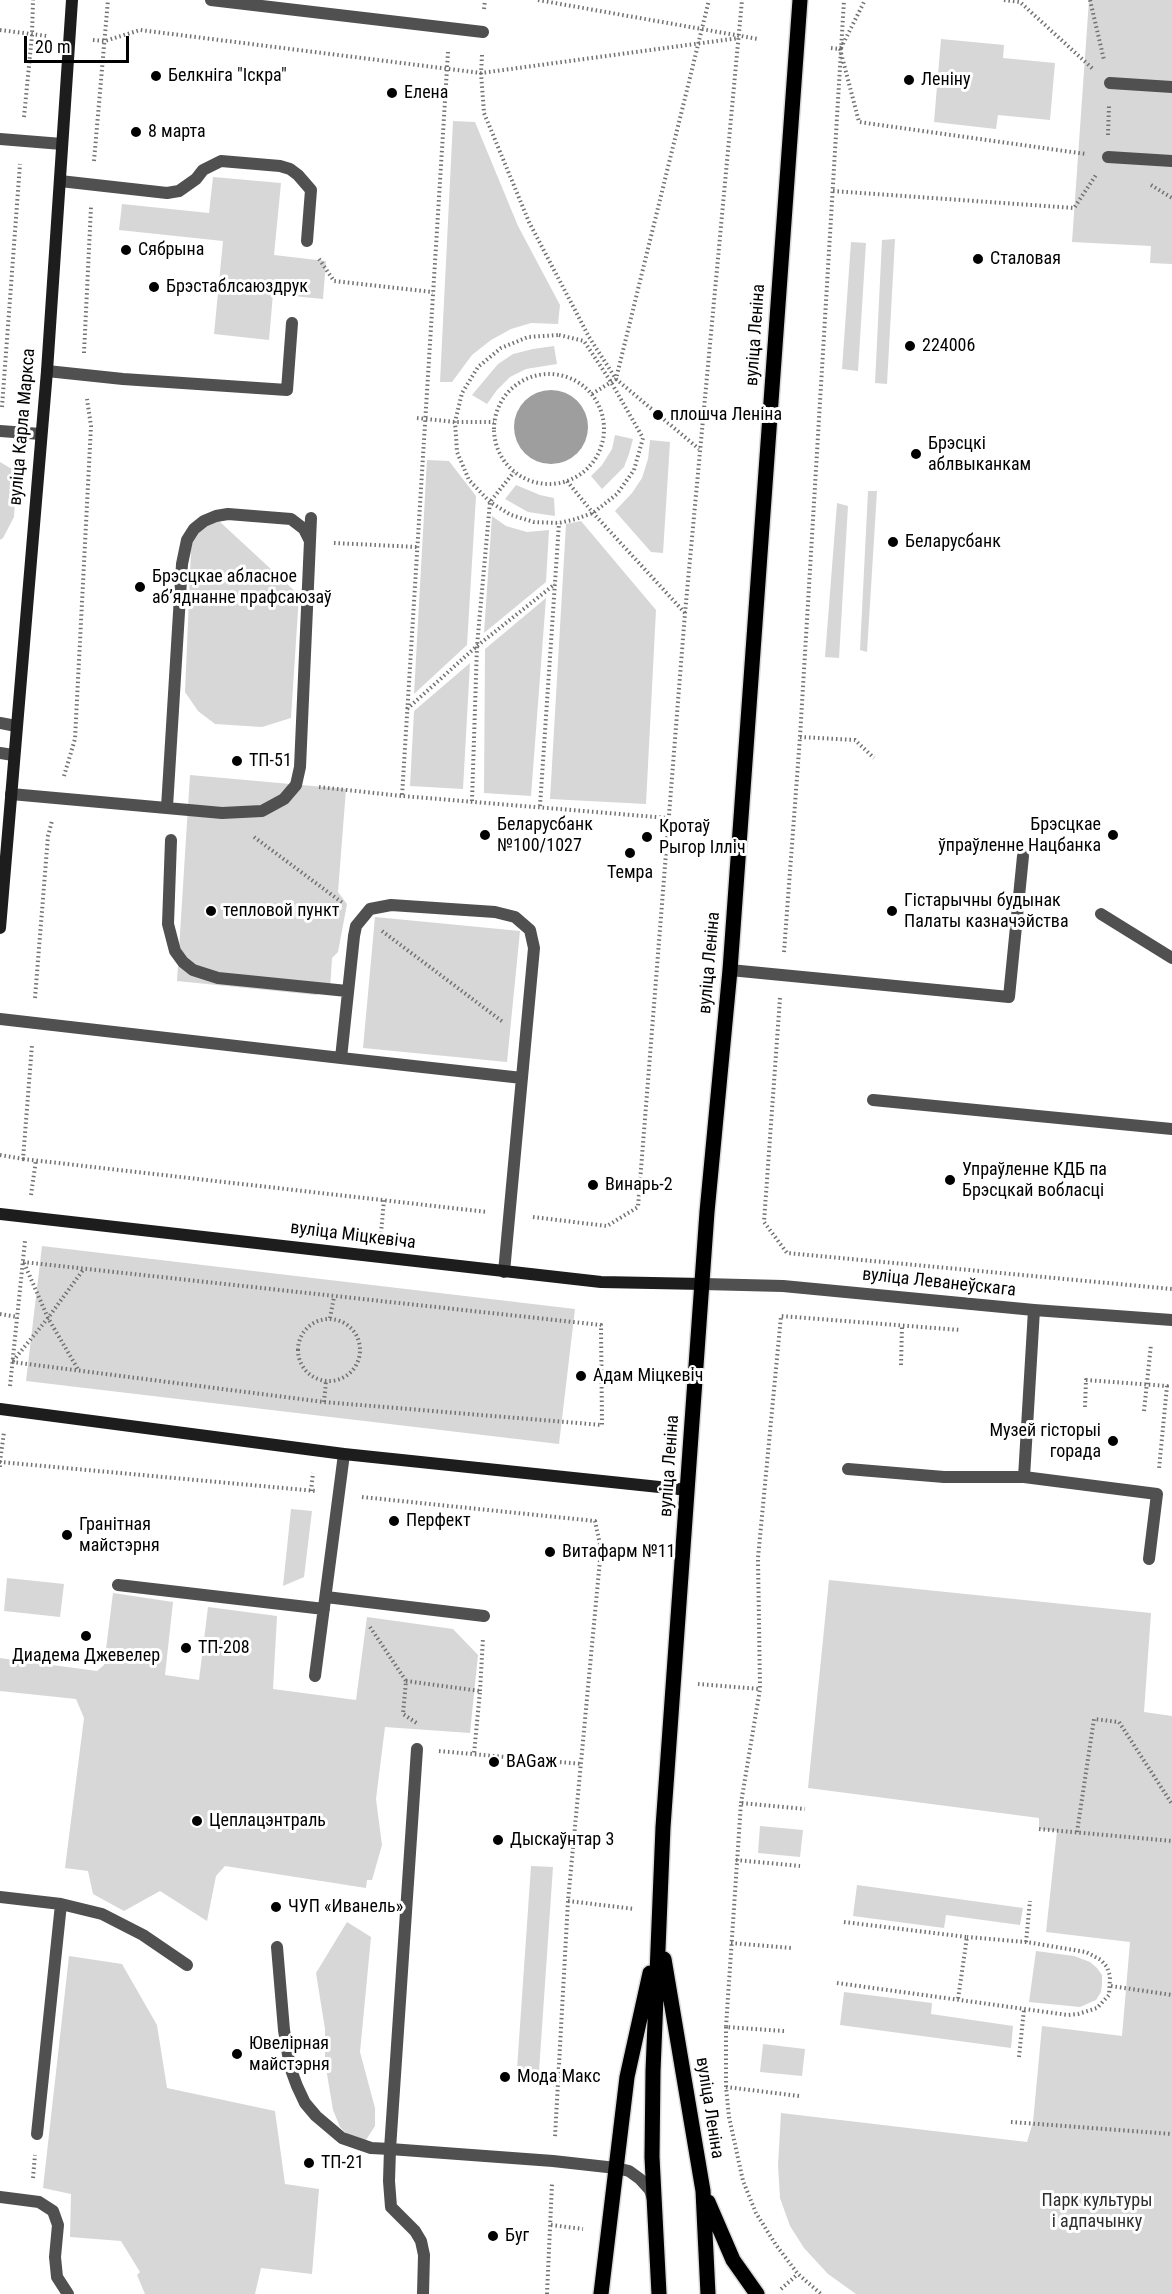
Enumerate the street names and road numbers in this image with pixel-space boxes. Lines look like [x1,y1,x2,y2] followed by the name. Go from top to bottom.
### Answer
[742,283,770,387] street label: вуліца Леніна
[5,348,41,506] street label: вуліца Карла Маркса
[695,911,725,1015] street label: вуліца Леніна
[289,1218,417,1254] street label: вуліца Міцкевіча
[861,1264,1017,1302] street label: вуліца Леванеўскага
[656,1414,684,1518] street label: вуліца Леніна
[690,2056,728,2160] street label: вуліца Леніна

